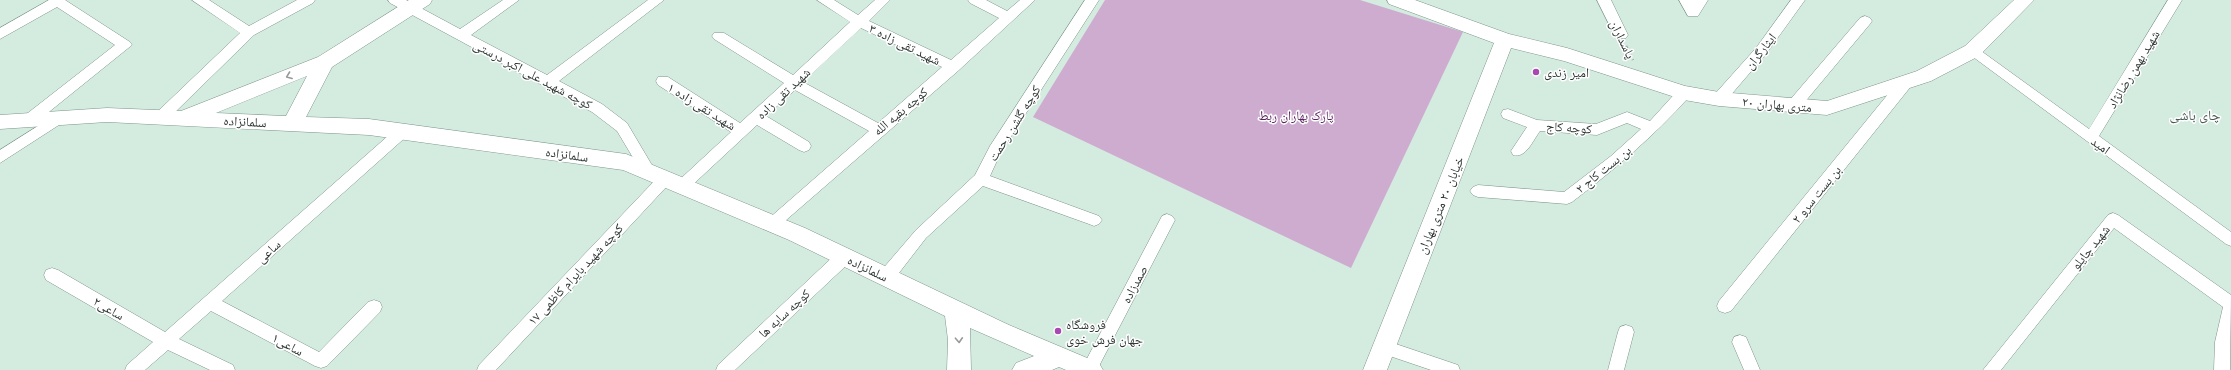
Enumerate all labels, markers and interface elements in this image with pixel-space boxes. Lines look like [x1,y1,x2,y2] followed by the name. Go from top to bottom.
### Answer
[1605,17,1639,62] street label: پاسداران
[866,20,943,70] street label: شهید تقی زاده ۳
[2103,27,2164,112] street label: شهید بهمن رضانژاد
[1741,30,1781,74] street label: ایثارگران
[470,36,596,114] street label: کوچه شهید علی اکبر درستی
[753,64,815,124] street label: شهید تقی زاده
[1544,64,1589,82] place label: امیر زندی
[1531,67,1541,77] marker: امیر زندی
[285,71,293,79] one-way arrow
[664,79,739,135] street label: شهید تقی زاده ۱
[984,82,1046,165] street label: کوچه گلشن رحمت
[869,83,932,140] street label: کوچه بقیه الله
[1741,93,1813,117] street label: ۲۰ متری بهاران
[2170,106,2221,125] district label: چای باشی
[1258,107,1334,125] park label: پارک بهاران ربط
[223,112,267,132] street label: سلمانزاده
[1545,117,1593,139] street label: کوچه کاج
[2087,133,2114,159] street label: امید
[1572,142,1635,198] street label: بن بست کاج ۲
[544,143,589,167] street label: سلمانزاده
[1413,154,1469,257] street label: خیابان ۲۰ متری بهاران
[1788,162,1846,227] street label: بن بست سرو ۲
[524,220,628,329] street label: کوچه شهید بایرام کاظمی ۱۷
[2067,221,2114,274] street label: شهید چایلو
[252,236,285,268] street label: ساعی
[844,251,891,286] street label: سلمانزاده
[1117,262,1152,307] street label: صمدزاده
[755,285,815,342] street label: کوچه سایه ها
[90,293,127,325] street label: ساعی۲
[1066,316,1143,349] place label: فروشگاه جهان فرش خوی
[1053,326,1063,336] marker: فروشگاه جهان فرش خوی
[269,329,306,361] street label: ساعی۱
[955,337,964,343] one-way arrow

